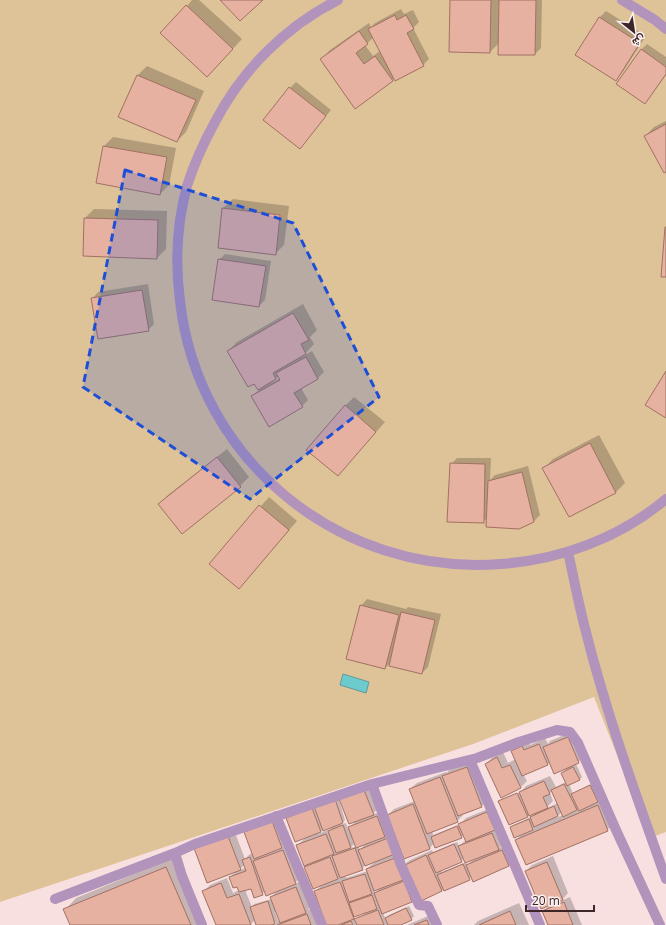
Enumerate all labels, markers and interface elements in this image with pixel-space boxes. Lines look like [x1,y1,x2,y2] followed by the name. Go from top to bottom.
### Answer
[614,12,654,52] north arrow
[630,31,649,51] text: ش
[526,887,594,913] scale bar
[532,892,560,909] text: 20 m

